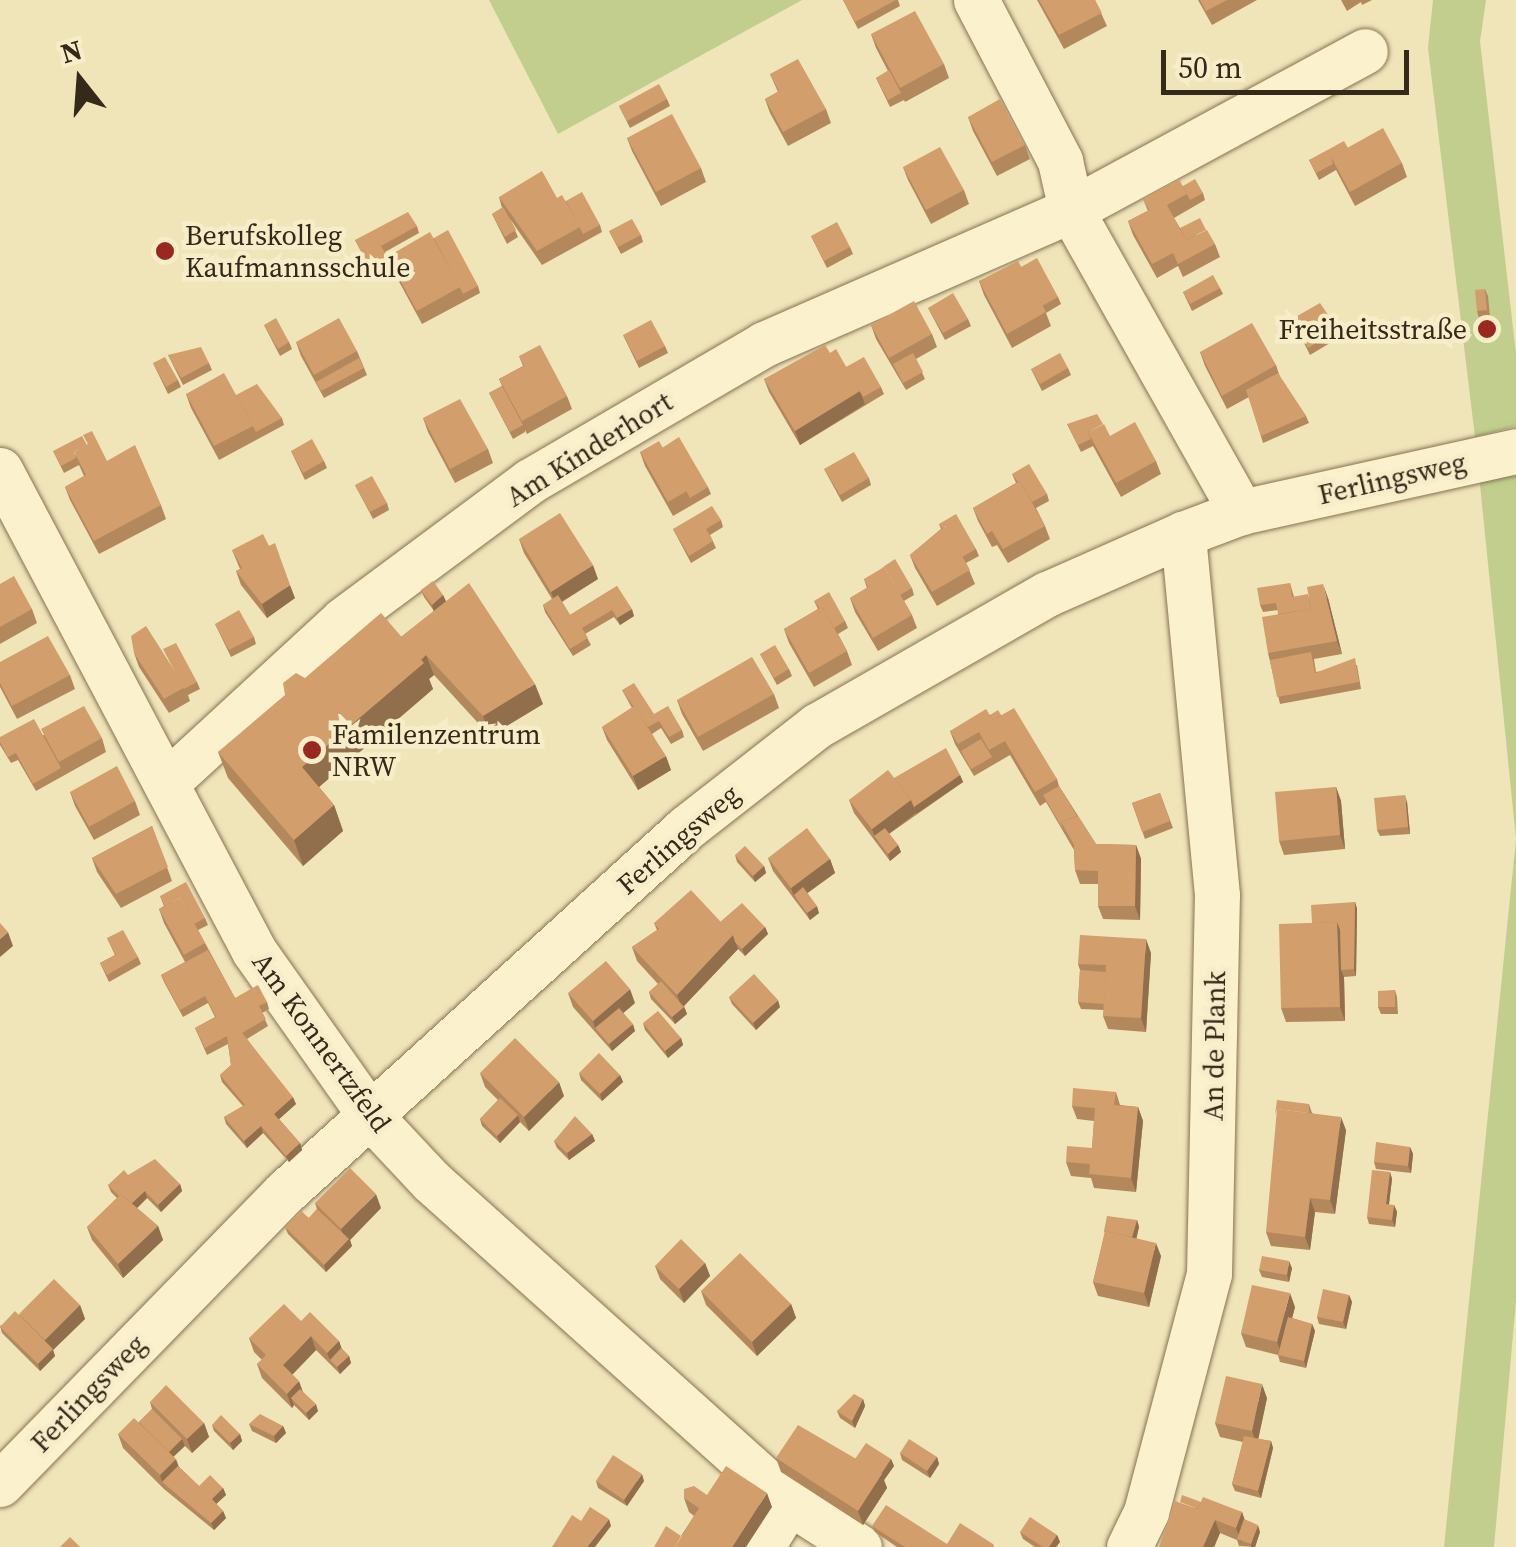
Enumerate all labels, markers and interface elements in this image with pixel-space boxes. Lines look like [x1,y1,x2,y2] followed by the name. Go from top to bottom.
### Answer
[30,30,130,130] north arrow
[56,30,87,72] text: N
[1166,30,1414,92] scale bar
[1178,47,1242,88] text: 50 m
[185,218,410,284] place label: Berufskolleg Kaufmannsschule
[154,240,176,262] marker: Berufskolleg Kaufmannsschule
[1279,312,1467,346] place label: Freiheitsstraße
[1476,318,1498,340] marker: Freiheitsstraße
[500,384,678,514] street label: Am Kinderhort
[1315,445,1469,511] street label: Ferlingsweg
[332,717,541,783] place label: Familenzentrum NRW
[301,739,323,761] marker: Familenzentrum NRW
[610,777,746,901] street label: Ferlingsweg
[246,946,398,1138] street label: Am Konnertzfeld
[1196,971,1232,1121] street label: An de Plank
[24,1327,152,1459] street label: Ferlingsweg

